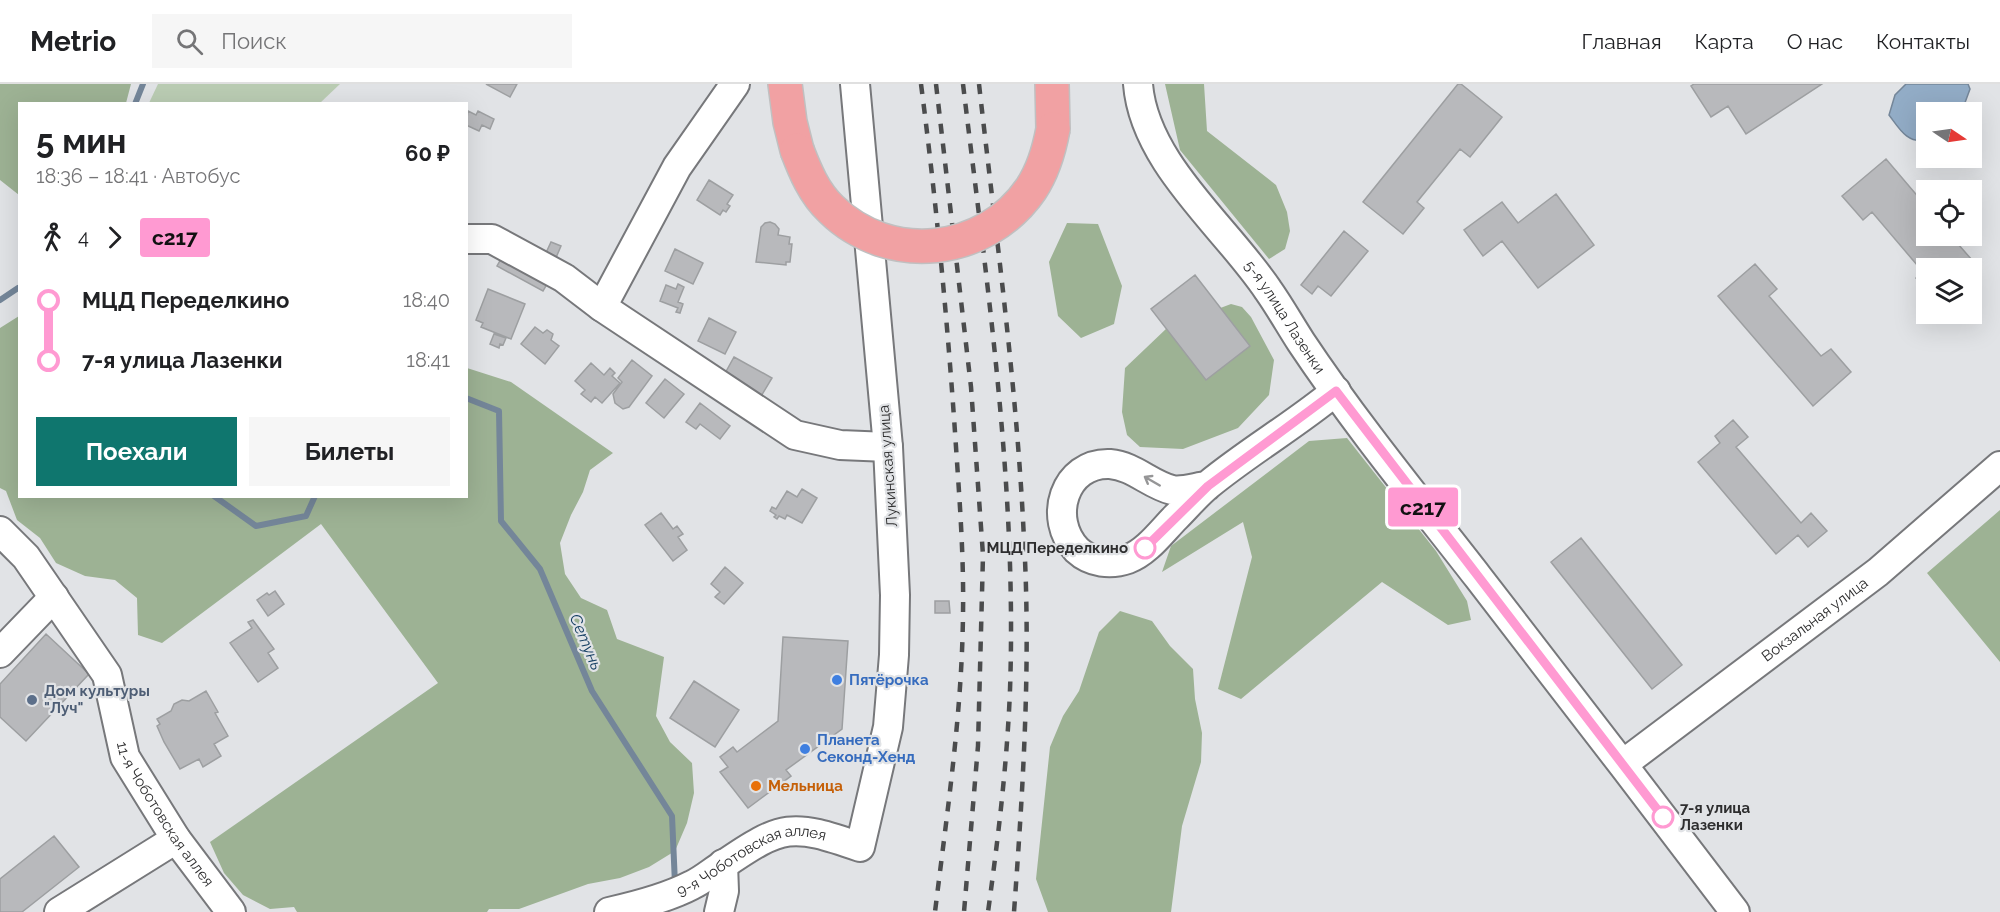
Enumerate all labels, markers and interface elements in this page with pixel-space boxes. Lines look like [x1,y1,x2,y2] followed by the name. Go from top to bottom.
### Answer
[152,14,572,68] search box
[30,25,116,58] text: Metrio
[173,25,206,58] icon: search
[221,28,287,54] text: Поиск
[1582,29,1662,54] text: Главная
[1695,29,1754,54] text: Карта
[1787,29,1843,54] text: О нас
[1876,29,1970,54] text: Контакты
[1916,102,1982,168] north arrow
[1916,102,1982,324] map controls
[36,122,126,161] text: 5 мин
[405,140,450,166] text: 60 ₽
[36,164,240,188] text: 18:36 – 18:41 · Автобус
[1916,180,1982,246] button: locate
[36,221,69,254] icon: walk
[98,221,131,254] icon: forward
[78,225,89,249] text: 4
[152,225,198,250] text: с217
[1241,257,1329,377] street label: 5-я улица Лазенки
[1916,258,1982,324] button: layers
[82,287,289,313] text: МЦД Переделкино
[403,288,450,312] text: 18:40
[82,347,282,373] text: 7-я улица Лазенки
[406,348,450,372] text: 18:41
[875,404,901,528] street label: Лукинская улица
[36,417,237,486] button: Поехали
[249,417,450,486] button: Билеты
[1144,475,1161,487] one-way arrow
[1381,488,1465,526] line badge: с217
[1400,495,1446,520] text: с217
[1134,537,1156,559] marker: МЦД Переделкино
[987,539,1128,557] place label: МЦД Переделкино
[1758,574,1871,665] street label: Вокзальная улица
[566,611,606,673] water label: Сетунь
[849,671,929,689] place label: Пятёрочка
[830,673,844,687] marker: Пятёрочка
[44,682,150,717] place label: Дом культуры "Луч"
[25,693,39,707] marker: Дом культуры "Луч"
[817,731,916,766] place label: Планета Секонд-Хенд
[113,740,218,890] street label: 11-я Чоботовская аллея
[798,742,812,756] marker: Планета Секонд-Хенд
[768,777,843,795] place label: Мельница
[749,779,763,793] marker: Мельница
[1680,799,1751,834] place label: 7-я улица Лазенки
[1652,806,1674,828] marker: 7-я улица Лазенки
[674,822,828,900] street label: 9-я Чоботовская аллея

